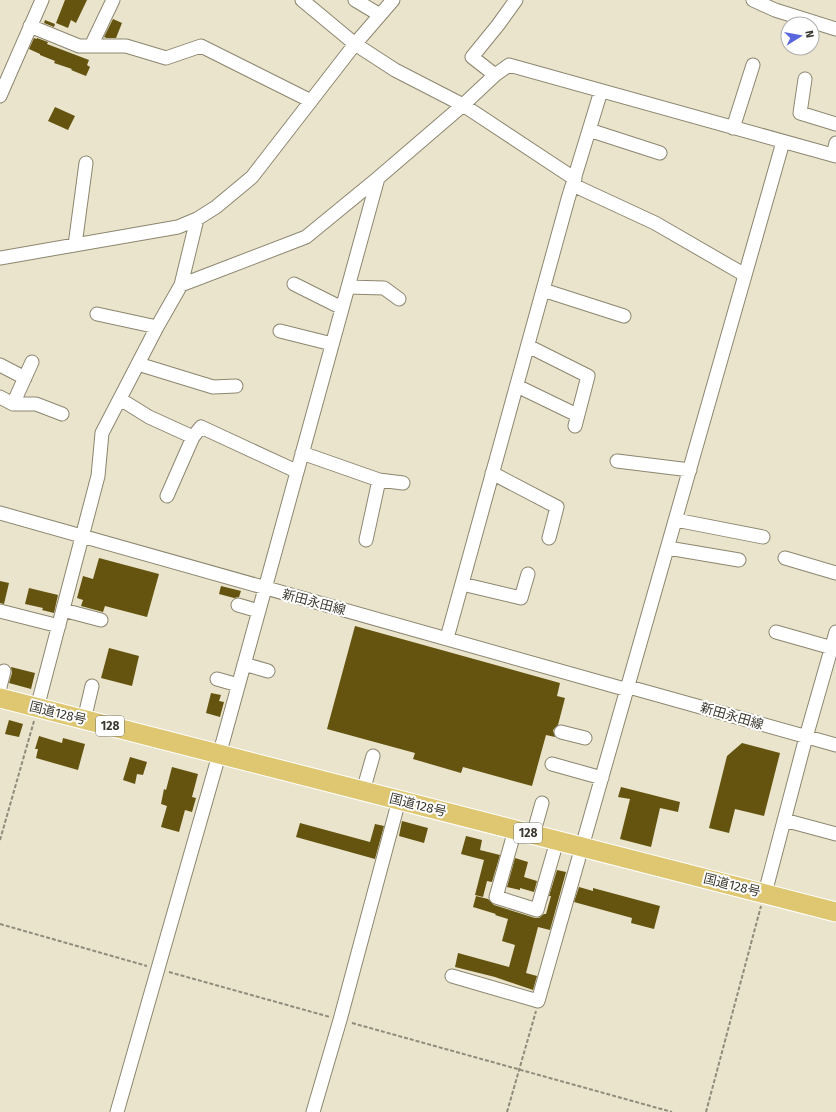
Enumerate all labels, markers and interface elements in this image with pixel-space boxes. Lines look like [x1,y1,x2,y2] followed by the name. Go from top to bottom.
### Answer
[780,16,820,56] north arrow
[802,29,816,39] text: N
[281,586,347,618] street label: 新田永田線
[28,699,88,727] street label: 国道128号
[699,700,765,732] street label: 新田永田線
[96,716,124,736] road number: 128
[388,791,448,819] street label: 国道128号
[514,823,542,843] road number: 128
[702,871,762,899] street label: 国道128号

